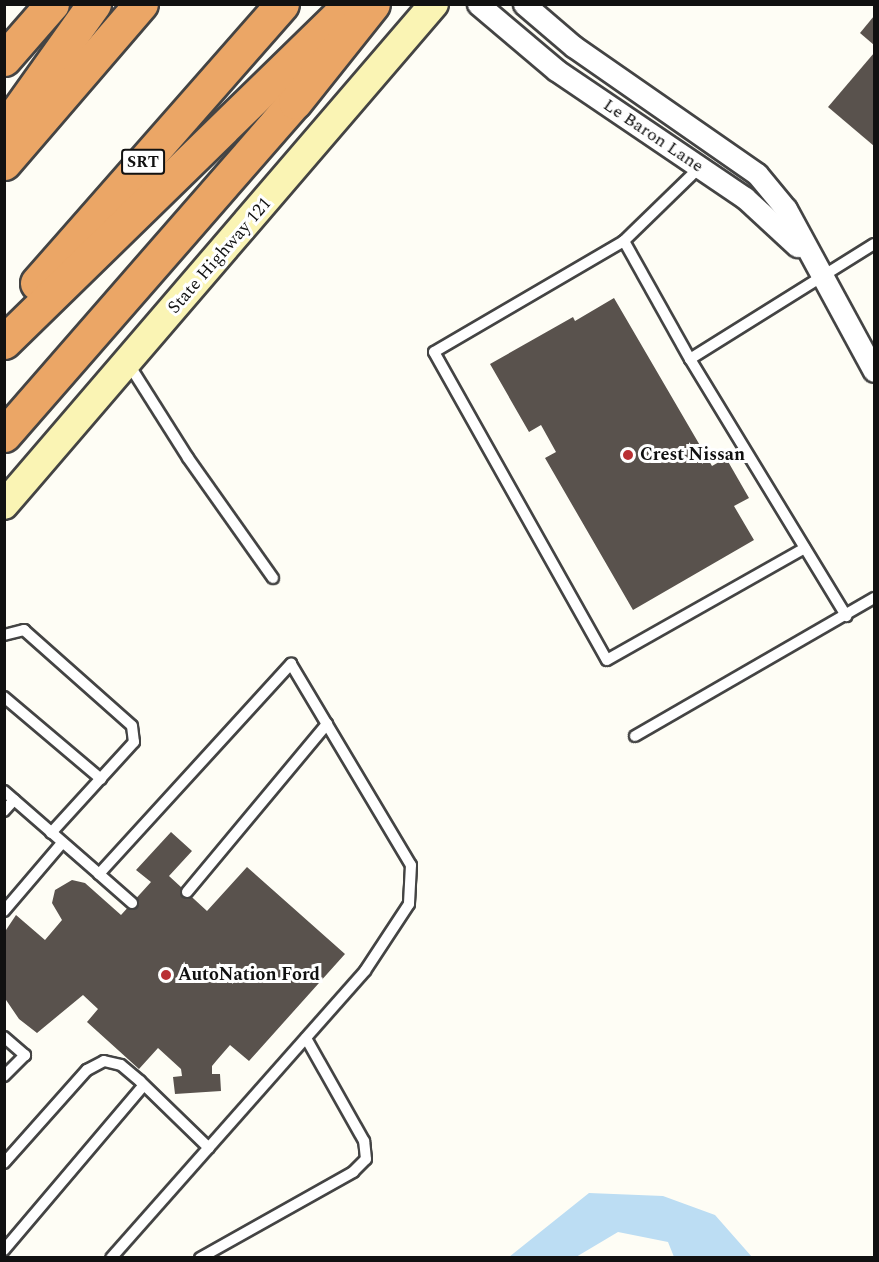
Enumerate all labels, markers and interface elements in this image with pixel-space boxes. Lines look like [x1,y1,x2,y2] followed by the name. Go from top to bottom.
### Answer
[599,94,707,178] street label: Le Baron Lane
[120,149,166,175] road number: SRT
[164,193,276,319] street label: State Highway 121
[640,444,745,466] place label: Crest Nissan
[621,448,635,462] marker: Crest Nissan
[178,964,320,986] place label: AutoNation Ford
[159,968,173,982] marker: AutoNation Ford

